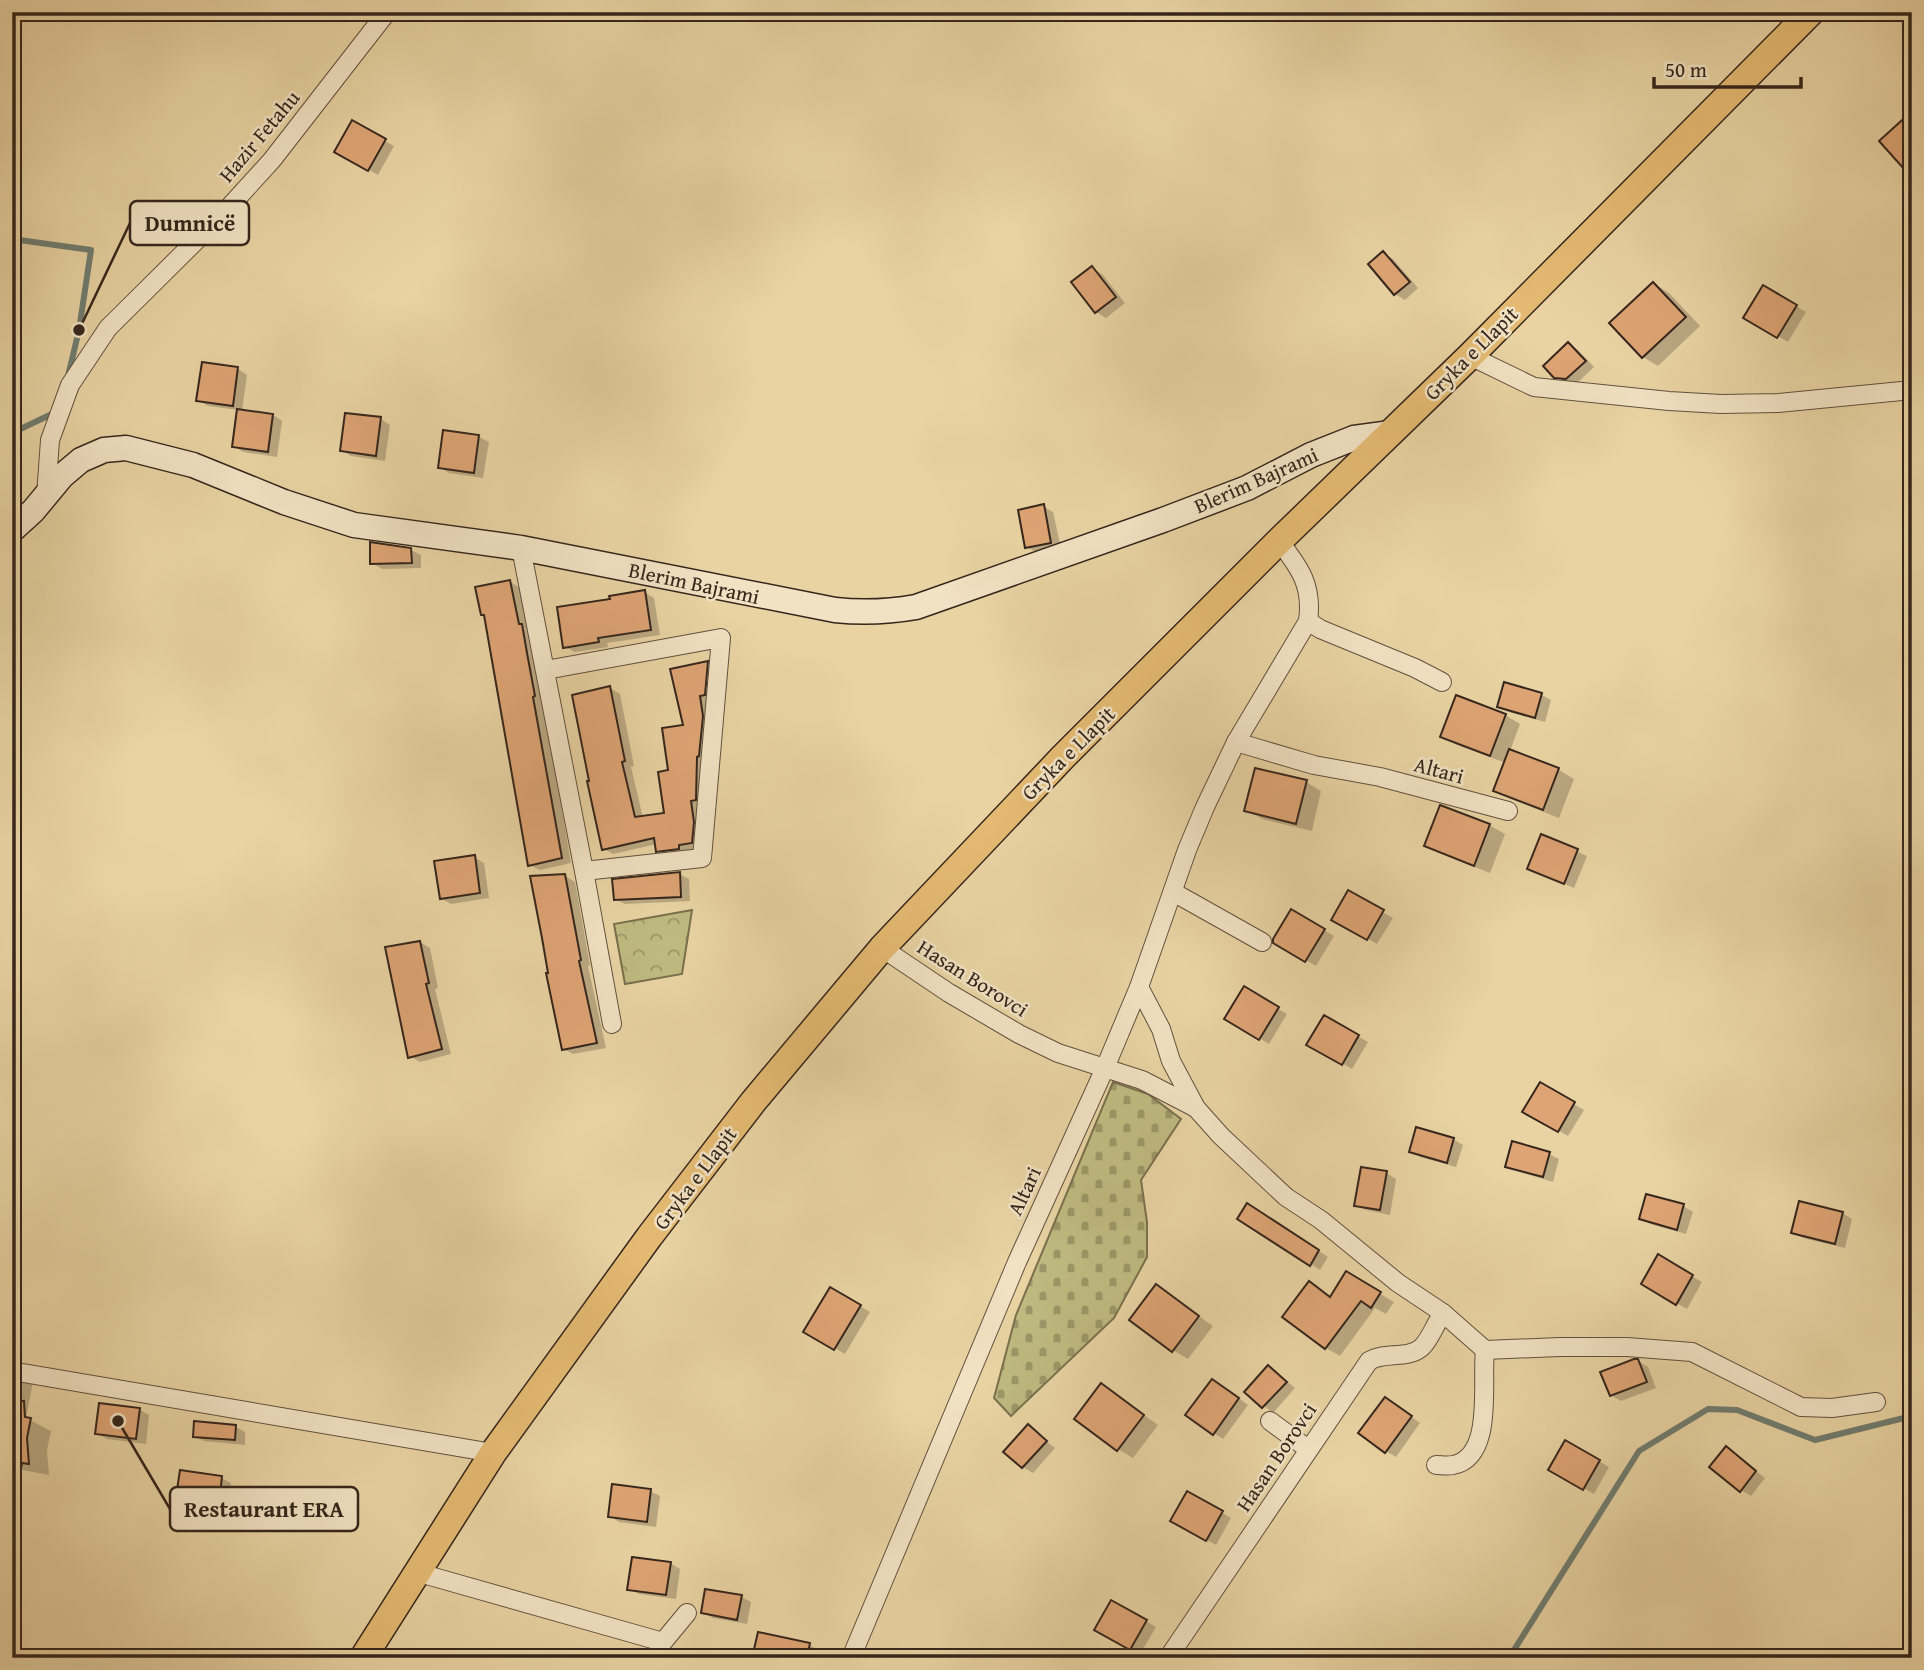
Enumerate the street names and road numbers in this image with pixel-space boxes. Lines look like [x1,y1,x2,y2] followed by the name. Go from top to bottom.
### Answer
[211,83,307,189] street label: Hazir Fetahu
[1417,299,1525,407] street label: Gryka e Llapit
[1189,439,1323,521] street label: Blerim Bajrami
[626,554,762,612] street label: Blerim Bajrami
[1014,699,1122,807] street label: Gryka e Llapit
[1411,748,1468,792] street label: Altari
[912,932,1034,1024] street label: Hasan Borovci
[646,1120,744,1236] street label: Gryka e Llapit
[999,1161,1049,1220] street label: Altari
[1228,1396,1324,1518] street label: Hasan Borovci

